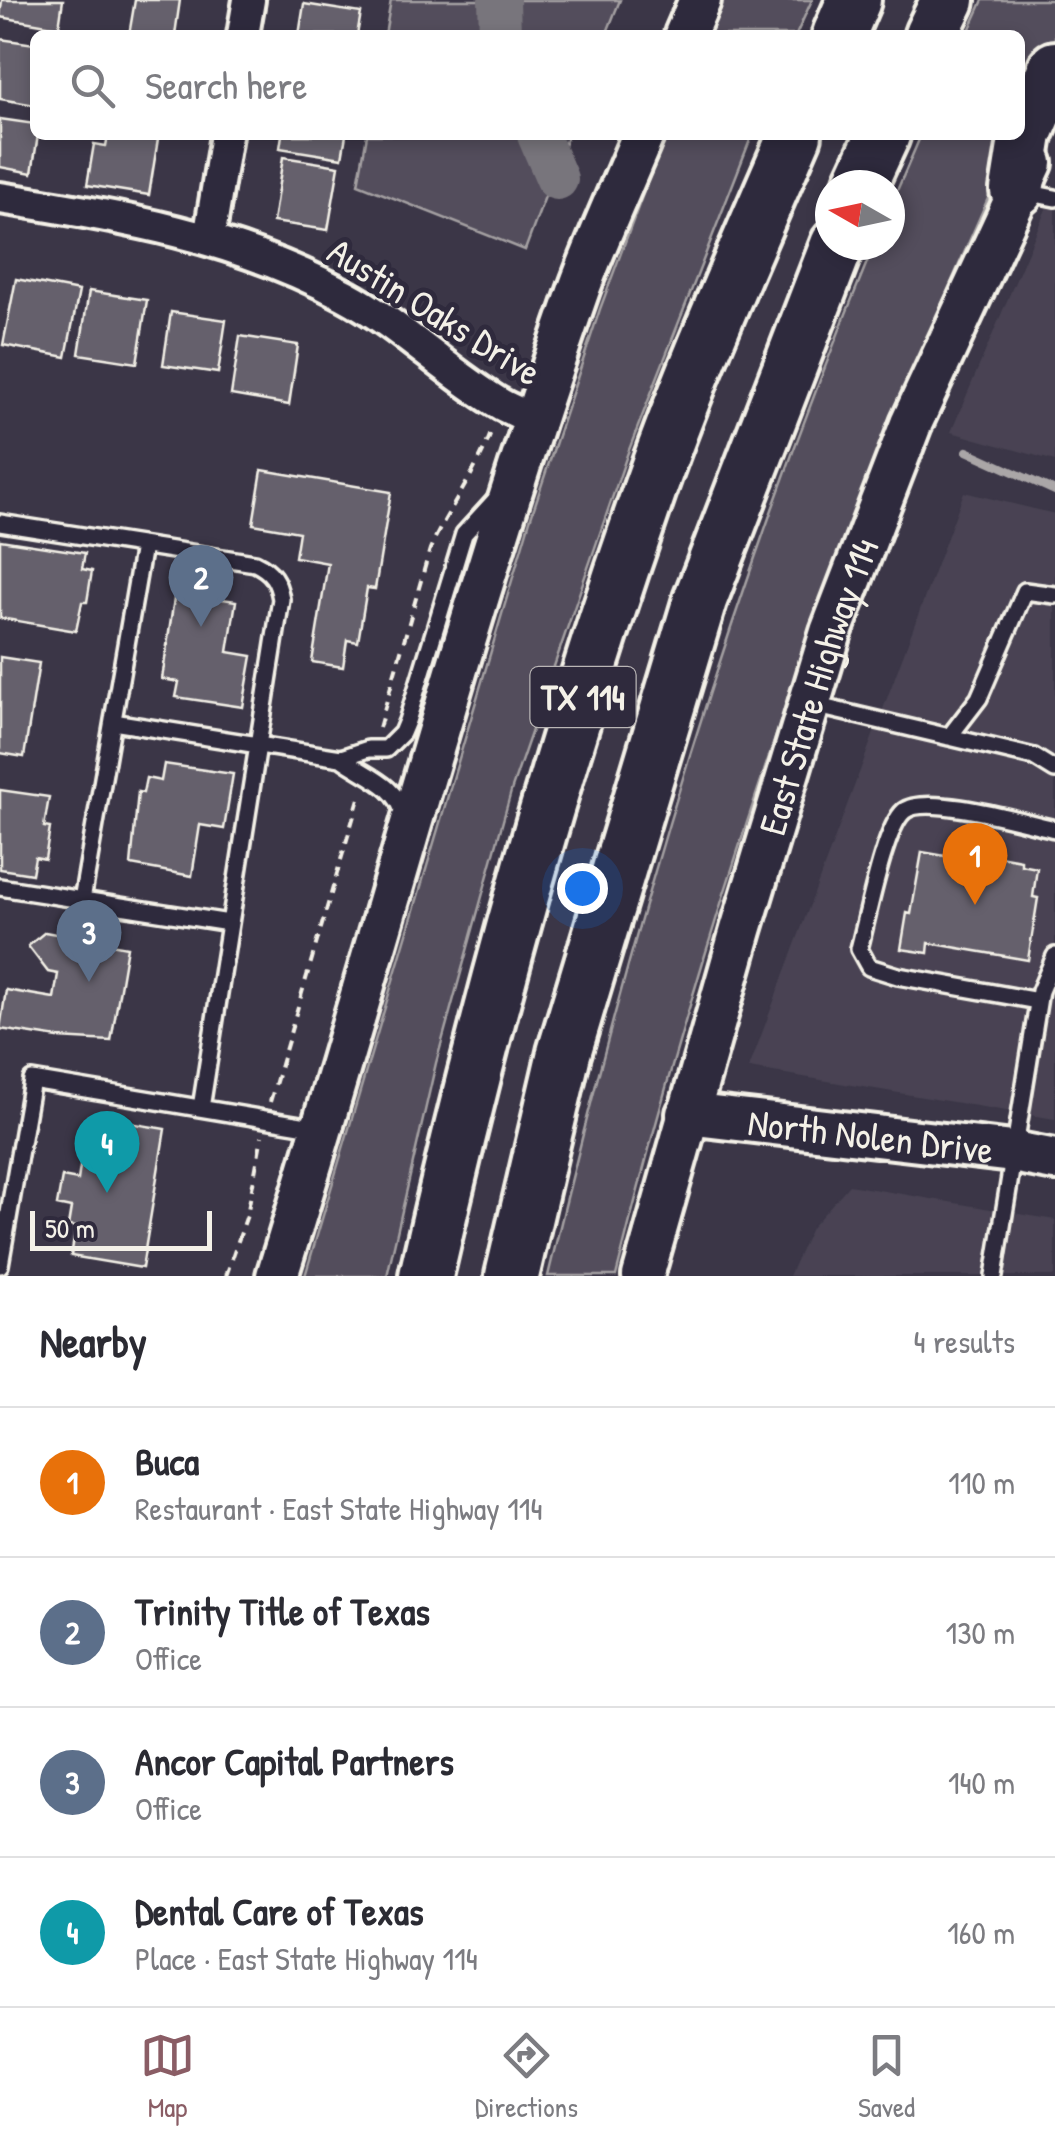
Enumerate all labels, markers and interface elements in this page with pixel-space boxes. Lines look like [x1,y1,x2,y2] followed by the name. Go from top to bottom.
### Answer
[30,30,1025,140] search box
[65,58,120,113] icon: search
[145,59,307,111] text: Search here
[815,170,905,260] north arrow
[318,225,552,397] street label: Austin Oaks Drive
[745,531,891,841] street label: East State Highway 114
[168,544,234,627] pin: 2
[530,667,636,727] road number: TX 114
[942,822,1008,905] pin: 1
[557,863,608,914] your location
[56,900,122,982] pin: 3
[745,1095,996,1176] street label: North Nolen Drive
[74,1110,140,1193] pin: 4
[30,1206,212,1250] scale bar
[45,1209,95,1247] text: 50 m
[40,1313,147,1370] text: Nearby
[914,1320,1015,1363] text: 4 results
[135,1435,199,1487] text: Buca
[67,1461,78,1504] text: 1
[948,1461,1015,1504] text: 110 m
[135,1487,542,1530] text: Restaurant · East State Highway 114
[135,1585,430,1637] text: Trinity Title of Texas
[65,1611,80,1654] text: 2
[946,1611,1015,1654] text: 130 m
[135,1637,202,1680] text: Office
[135,1735,454,1787] text: Ancor Capital Partners
[65,1761,80,1804] text: 3
[948,1761,1015,1804] text: 140 m
[135,1787,202,1830] text: Office
[135,1885,424,1937] text: Dental Care of Texas
[66,1911,79,1954] text: 4
[947,1911,1015,1954] text: 160 m
[135,1937,478,1980] text: Place · East State Highway 114
[140,2028,195,2126] tab: Map
[475,2028,578,2126] tab: Directions
[858,2028,915,2126] tab: Saved

